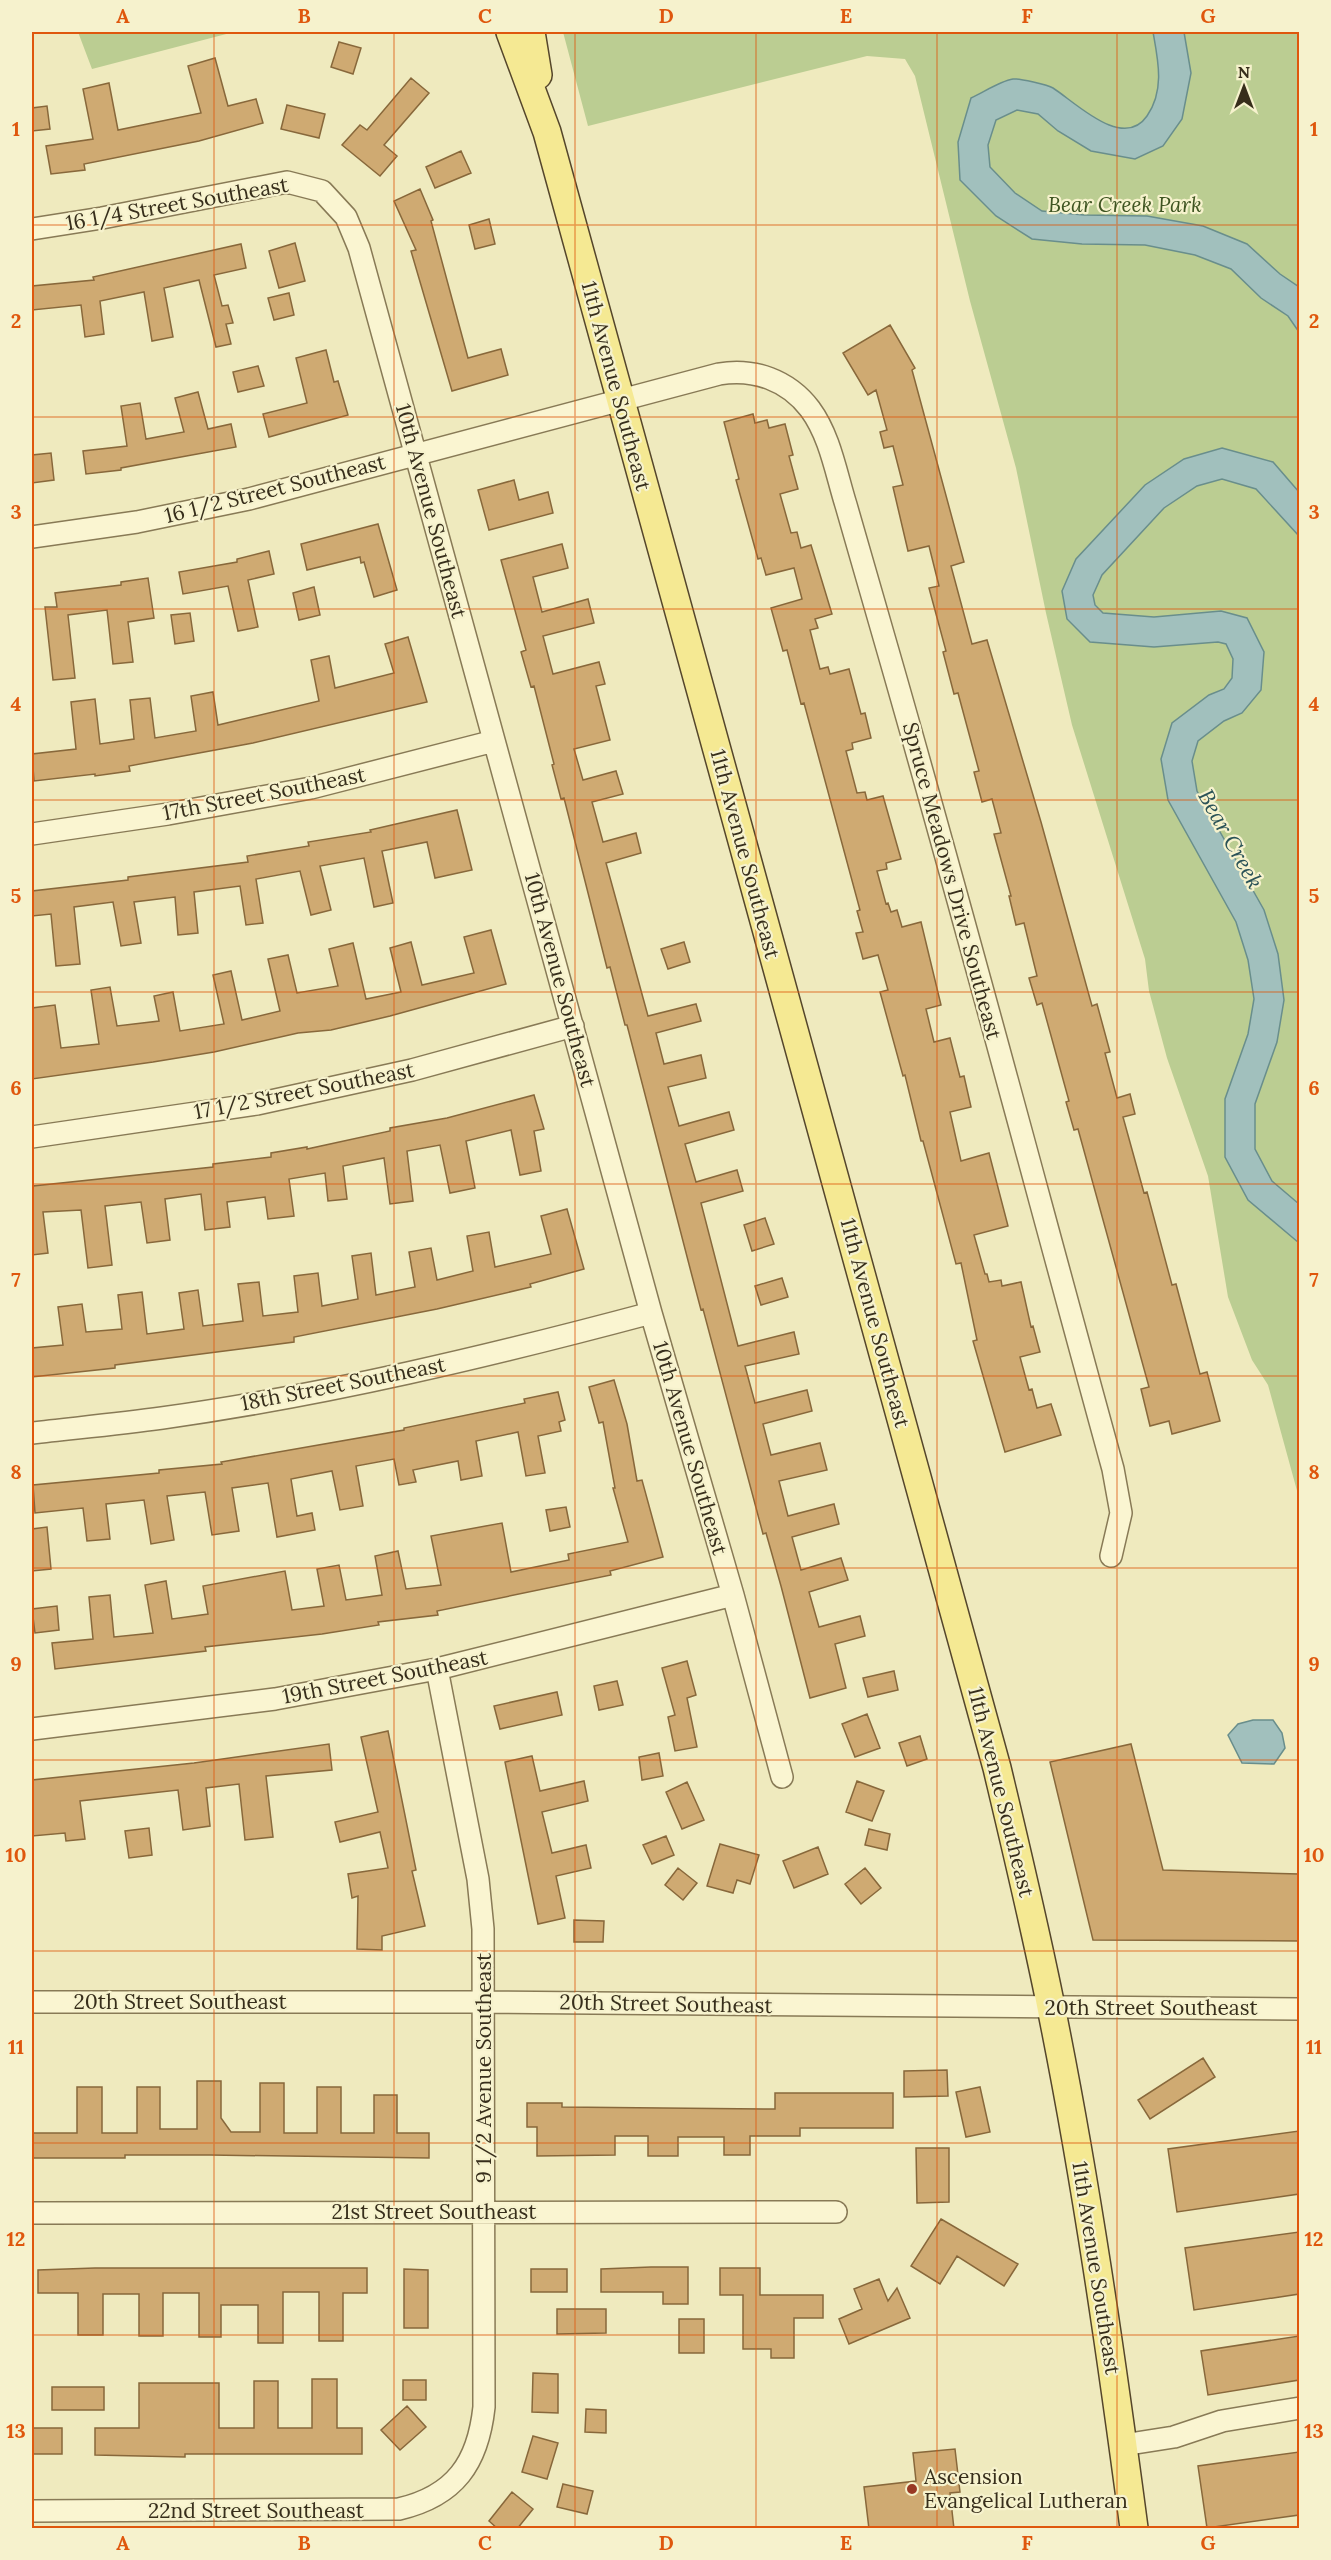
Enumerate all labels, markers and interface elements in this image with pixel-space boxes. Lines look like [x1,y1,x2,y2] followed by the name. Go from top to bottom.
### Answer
[116,3,130,28] text: A
[297,3,311,28] text: B
[478,3,492,28] text: C
[658,3,674,28] text: D
[840,3,852,28] text: E
[1021,3,1033,28] text: F
[1200,3,1216,28] text: G
[1214,57,1274,117] north arrow
[1238,62,1250,82] text: N
[12,116,20,141] text: 1
[1310,116,1318,141] text: 1
[63,170,291,236] street label: 16 1/4 Street Southeast
[1048,191,1202,218] park label: Bear Creek Park
[576,278,658,494] street label: 11th Avenue Southeast
[11,308,21,333] text: 2
[1309,308,1319,333] text: 2
[390,401,473,622] street label: 10th Avenue Southeast
[162,448,389,529] street label: 16 1/2 Street Southeast
[10,499,22,524] text: 3
[1308,499,1320,524] text: 3
[11,691,22,716] text: 4
[1309,691,1320,716] text: 4
[897,719,1008,1043] street label: Spruce Meadows Drive Southeast
[705,746,787,962] street label: 11th Avenue Southeast
[160,760,368,826] street label: 17th Street Southeast
[1192,784,1270,894] water label: Bear Creek
[519,870,602,1091] street label: 10th Avenue Southeast
[11,883,22,908] text: 5
[1309,883,1320,908] text: 5
[191,1056,417,1125] street label: 17 1/2 Street Southeast
[10,1075,22,1100] text: 6
[1308,1075,1320,1100] text: 6
[835,1215,917,1431] street label: 11th Avenue Southeast
[11,1267,21,1292] text: 7
[1309,1267,1319,1292] text: 7
[647,1338,734,1559] street label: 10th Avenue Southeast
[238,1350,449,1417] street label: 18th Street Southeast
[10,1459,22,1484] text: 8
[1308,1459,1320,1484] text: 8
[280,1643,491,1710] street label: 19th Street Southeast
[10,1651,22,1676] text: 9
[1308,1651,1320,1676] text: 9
[962,1684,1041,1901] street label: 11th Avenue Southeast
[6,1842,26,1867] text: 10
[1304,1842,1324,1867] text: 10
[470,1952,497,2183] street label: 9 1/2 Avenue Southeast
[73,1988,287,2015] street label: 20th Street Southeast
[559,1988,774,2019] street label: 20th Street Southeast
[1044,1994,1258,2021] street label: 20th Street Southeast
[8,2034,24,2059] text: 11
[1306,2034,1322,2059] text: 11
[1066,2159,1127,2377] street label: 11th Avenue Southeast
[332,2198,537,2225] street label: 21st Street Southeast
[7,2226,25,2251] text: 12
[1305,2226,1323,2251] text: 12
[6,2418,26,2443] text: 13
[1304,2418,1324,2443] text: 13
[923,2463,1128,2514] place label: Ascension Evangelical Lutheran
[905,2482,919,2496] marker: Ascension Evangelical Lutheran
[148,2497,365,2524] street label: 22nd Street Southeast
[116,2530,130,2555] text: A
[297,2530,311,2555] text: B
[478,2530,492,2555] text: C
[658,2530,674,2555] text: D
[840,2530,852,2555] text: E
[1021,2530,1033,2555] text: F
[1200,2530,1216,2555] text: G

